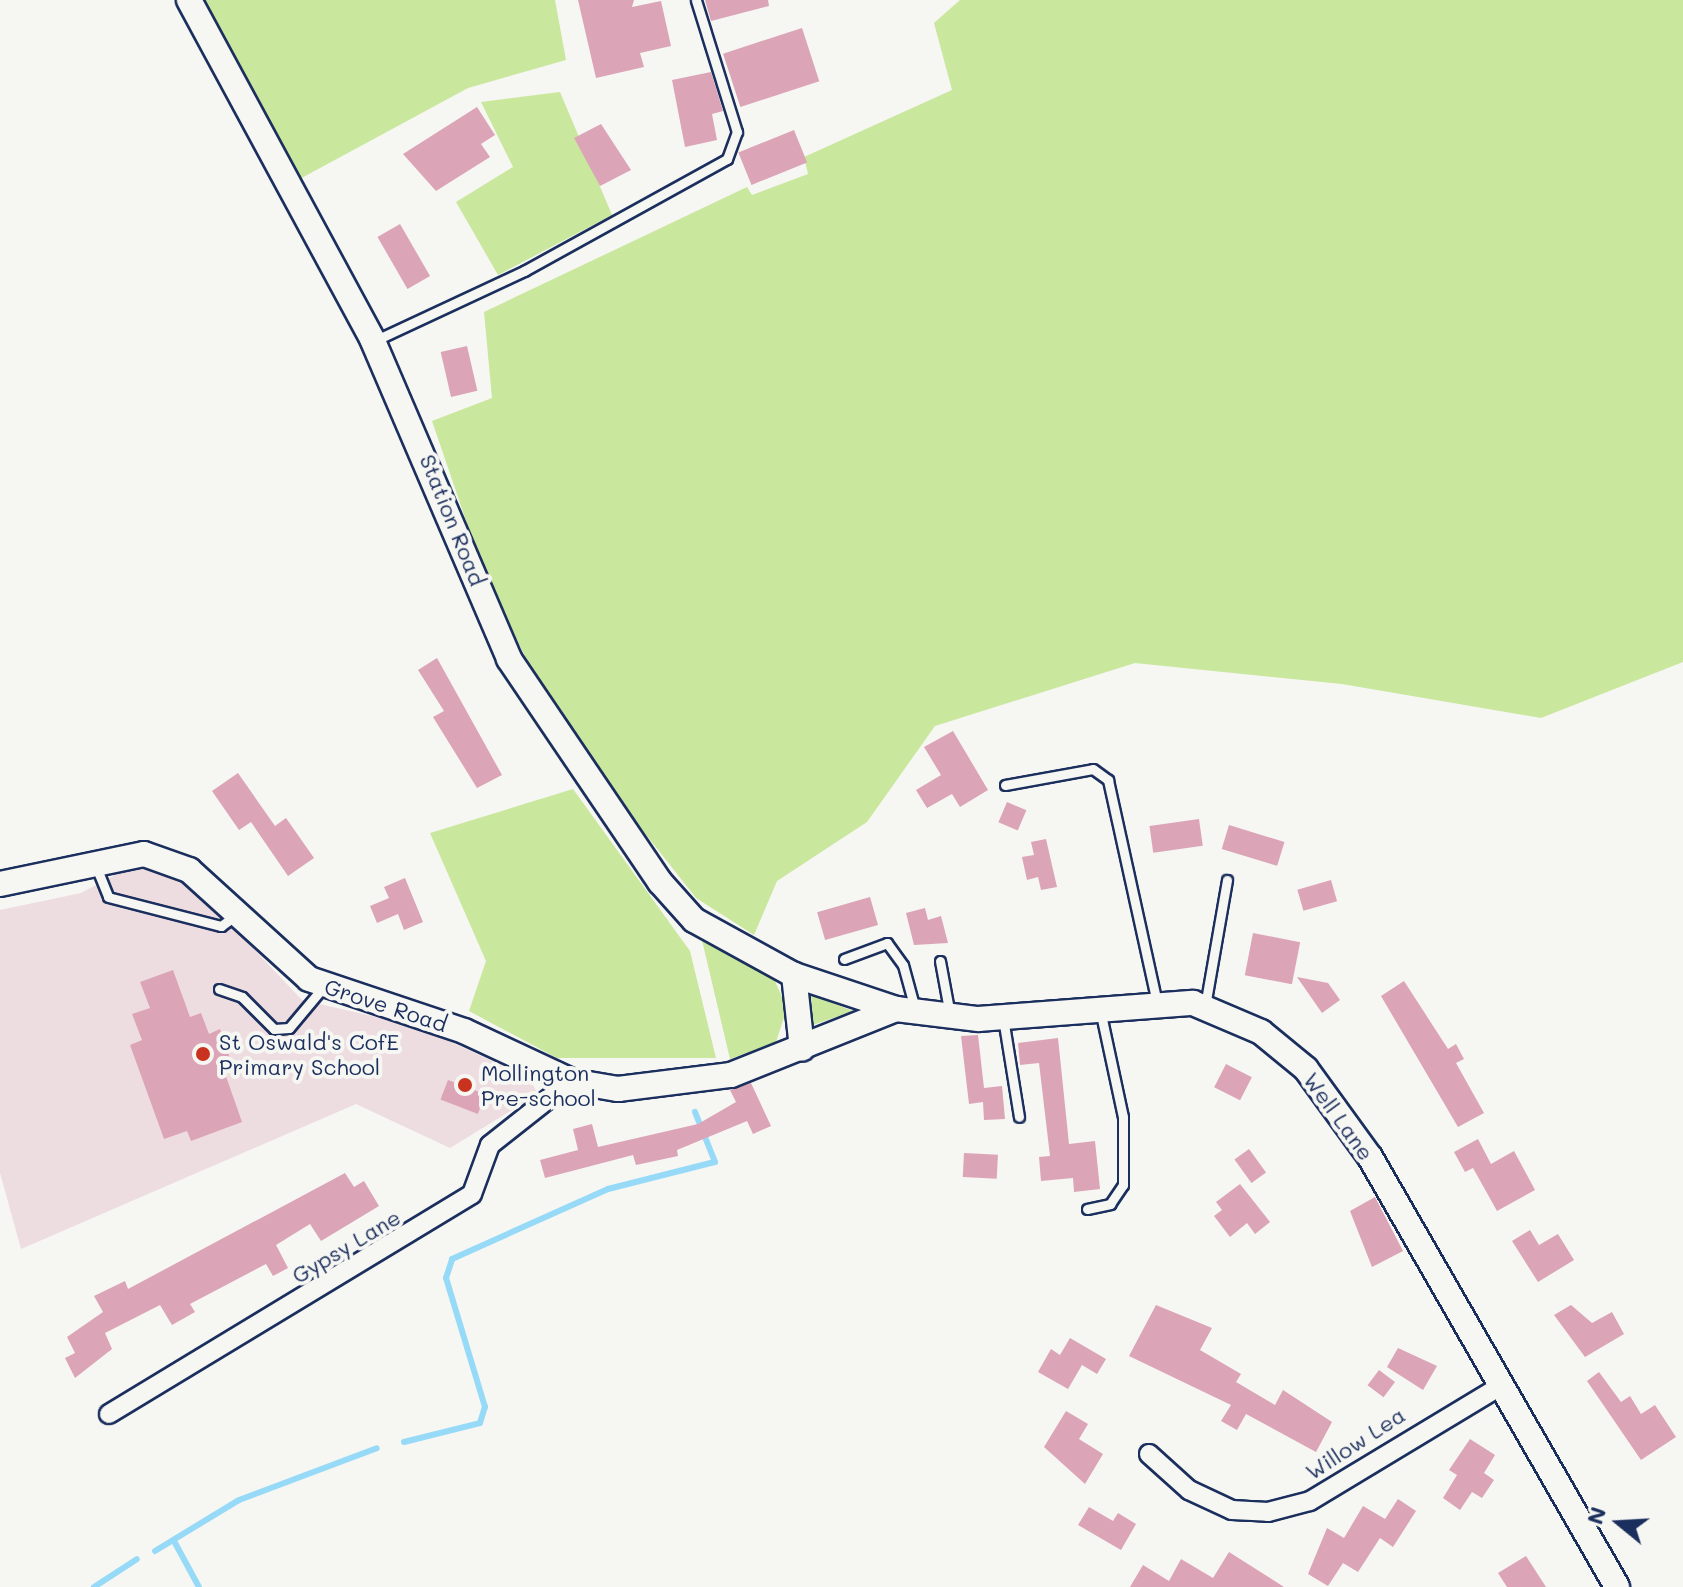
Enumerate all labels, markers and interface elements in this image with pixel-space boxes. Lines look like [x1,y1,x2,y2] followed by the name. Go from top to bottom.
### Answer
[415,450,491,590] street label: Station Road
[321,973,451,1037] street label: Grove Road
[219,1028,399,1080] place label: St Oswald's CofE Primary School
[194,1045,212,1063] marker: St Oswald's CofE Primary School
[481,1059,596,1110] place label: Mollington Pre-school
[1298,1067,1380,1165] street label: Well Lane
[456,1076,474,1094] marker: Mollington Pre-school
[287,1203,405,1289] street label: Gypsy Lane
[1300,1401,1410,1485] street label: Willow Lea
[1579,1483,1659,1563] north arrow
[1579,1503,1612,1528] text: N

